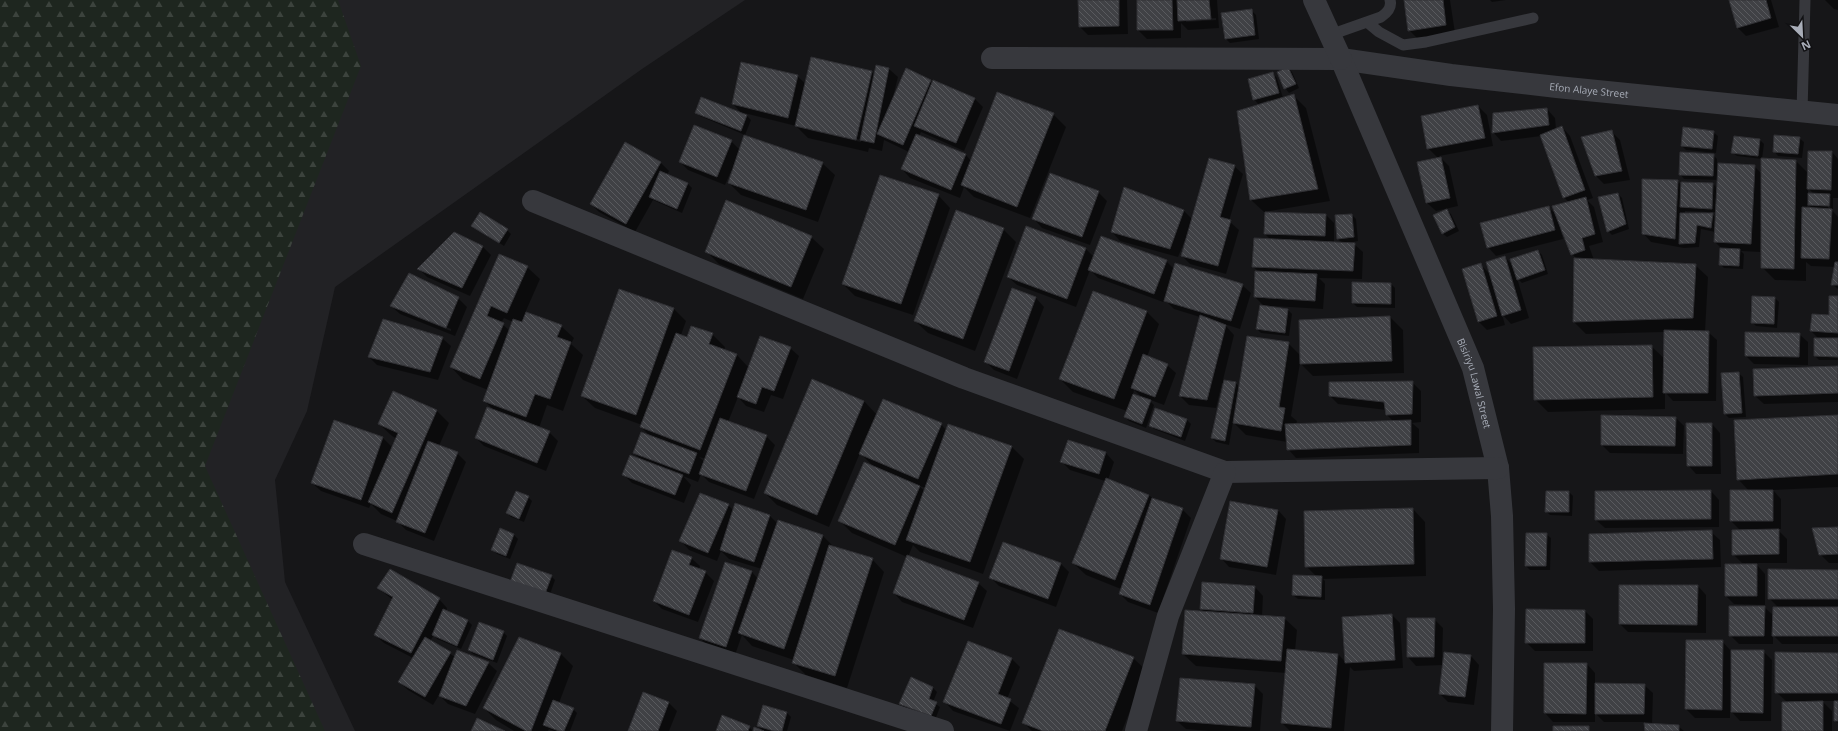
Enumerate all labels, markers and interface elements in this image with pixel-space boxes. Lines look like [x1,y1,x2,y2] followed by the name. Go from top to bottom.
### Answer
[1782,16,1822,56] north arrow
[1799,37,1813,54] text: N
[1549,79,1630,101] street label: Efon Alaye Street
[1454,336,1495,430] street label: Bisiriyu Lawal Street

